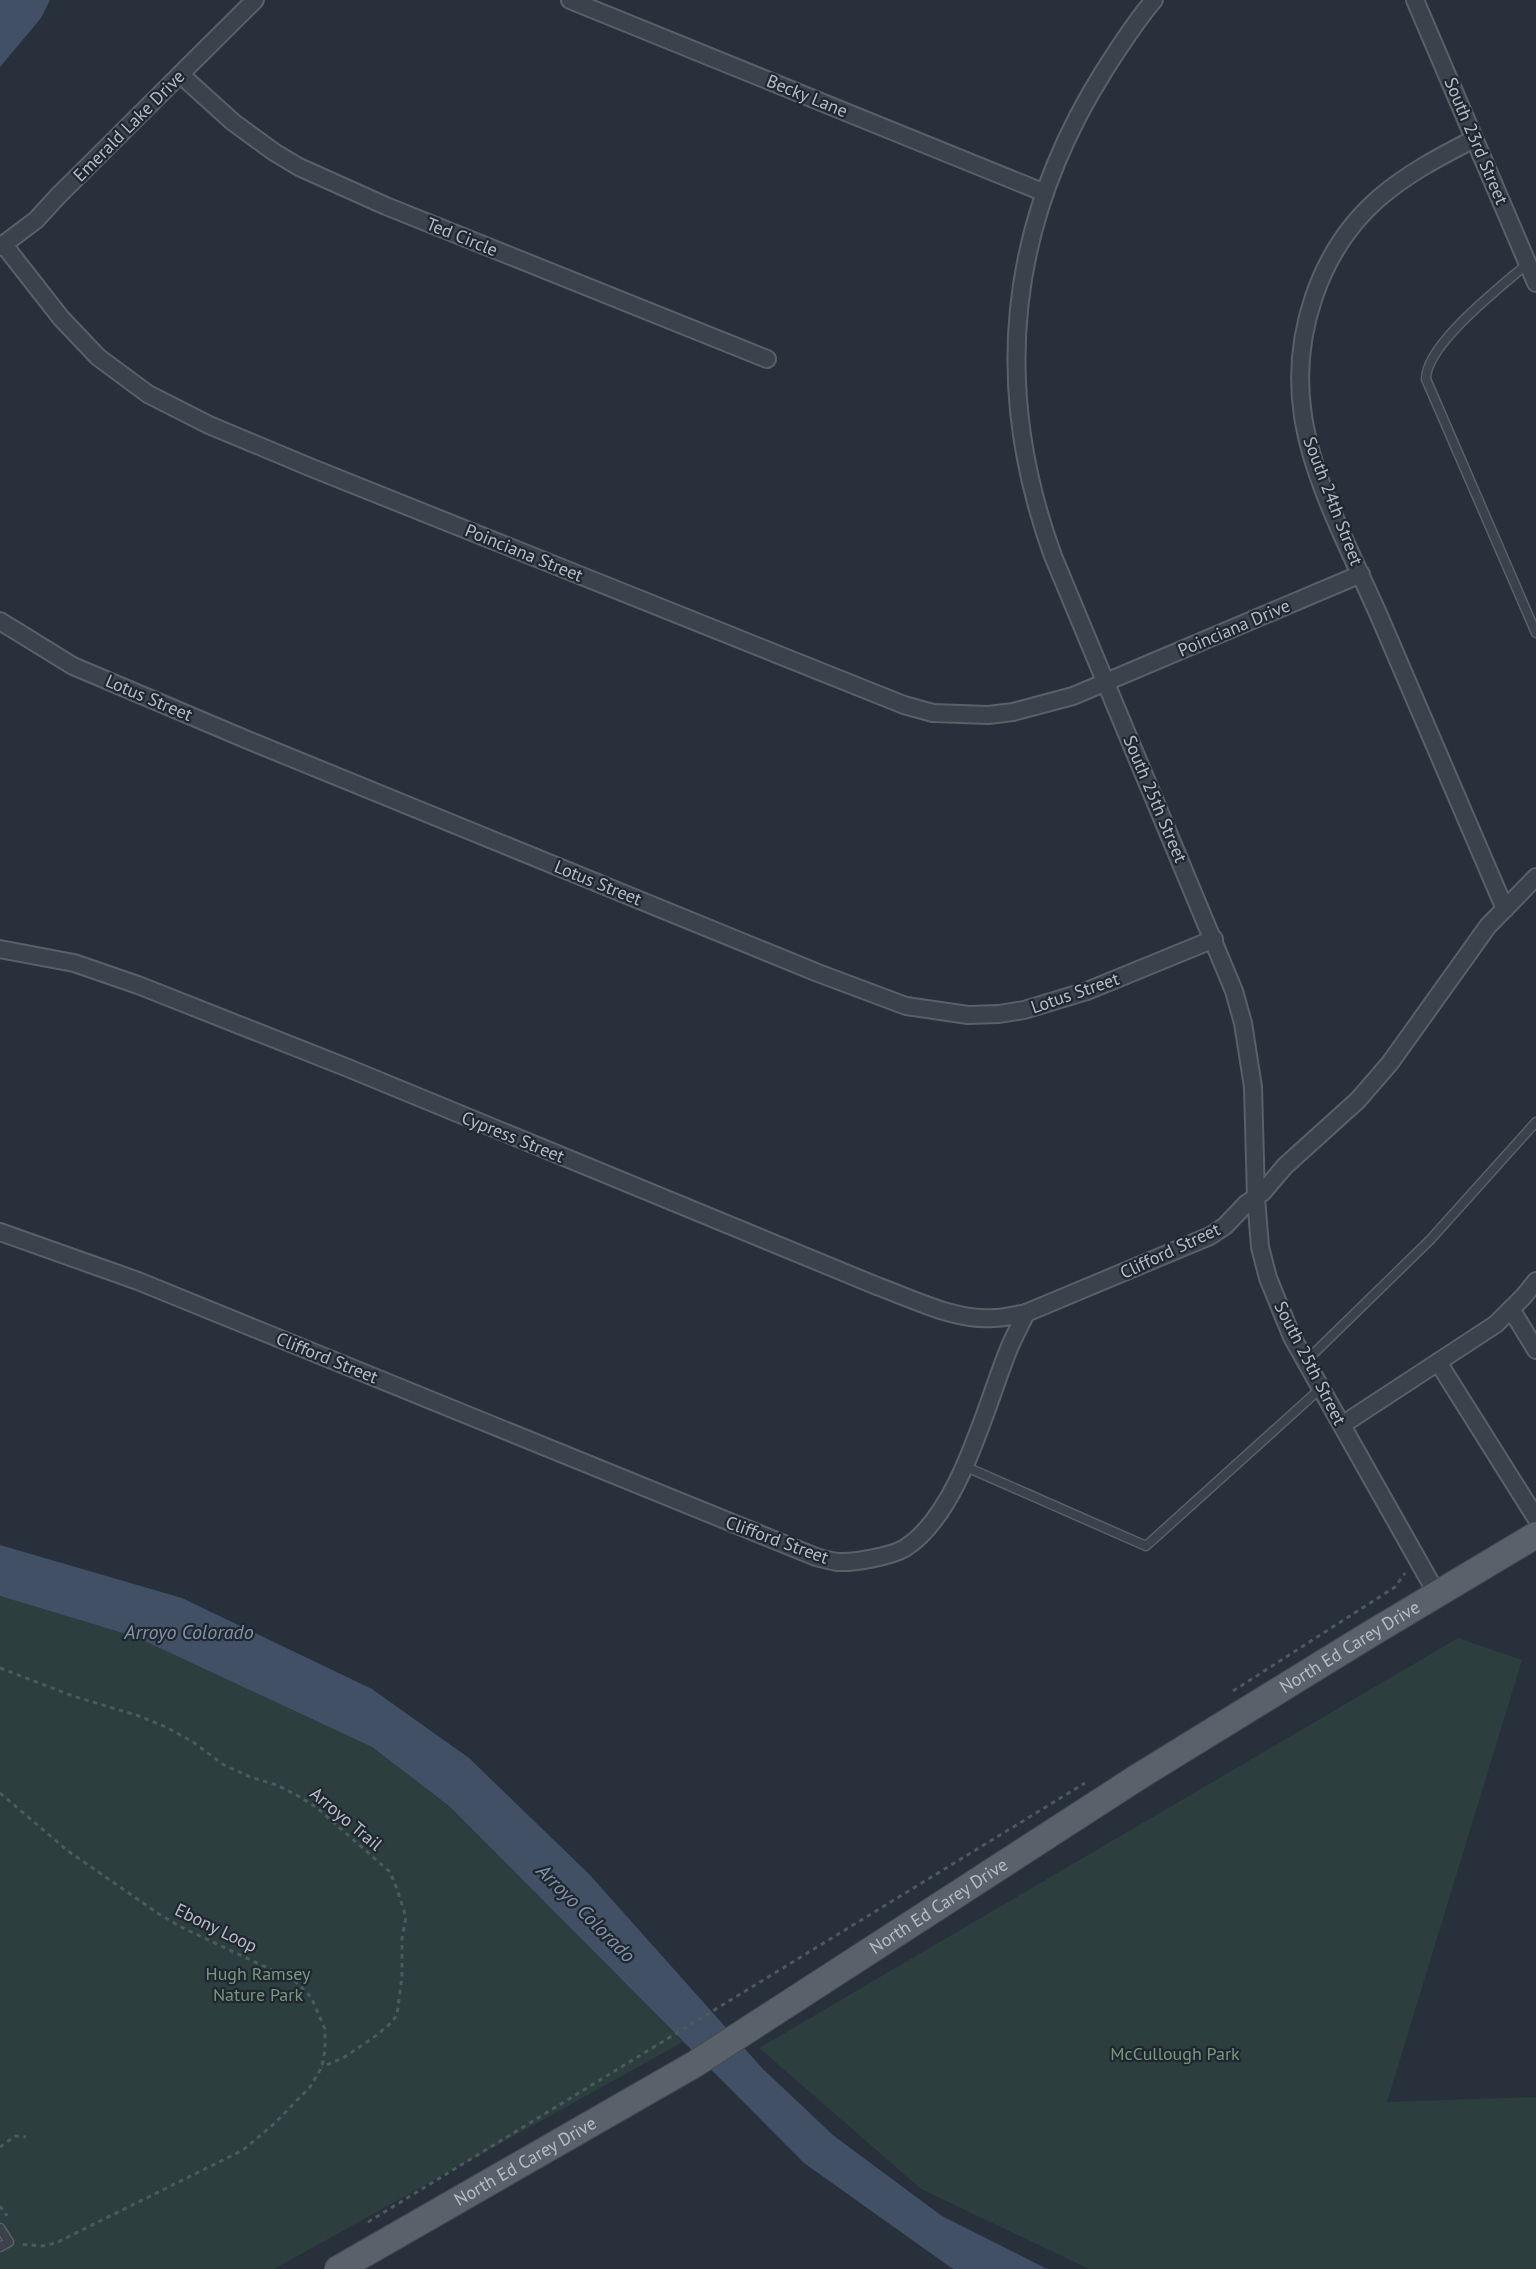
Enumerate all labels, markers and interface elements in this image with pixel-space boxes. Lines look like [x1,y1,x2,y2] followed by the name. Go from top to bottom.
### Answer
[68,65,189,186] street label: Emerald Lake Drive
[763,69,851,122] street label: Becky Lane
[1439,74,1514,208] street label: South 23rd Street
[423,212,501,261] street label: Ted Circle
[1298,433,1369,568] street label: South 24th Street
[462,518,587,587] street label: Poinciana Street
[1174,594,1293,661] street label: Poinciana Drive
[102,669,196,726] street label: Lotus Street
[1118,732,1193,866] street label: South 25th Street
[551,855,645,910] street label: Lotus Street
[1028,967,1122,1018] street label: Lotus Street
[458,1105,568,1168] street label: Cypress Street
[1116,1217,1224,1284] street label: Clifford Street
[1269,1297,1352,1429] street label: South 25th Street
[273,1327,382,1388] street label: Clifford Street
[723,1510,832,1569] street label: Clifford Street
[1275,1595,1424,1698] street label: North Ed Carey Drive
[123,1619,254,1645] water label: Arroyo Colorado
[305,1782,388,1856] street label: Arroyo Trail
[865,1853,1012,1959] street label: North Ed Carey Drive
[530,1857,641,1968] water label: Arroyo Colorado
[171,1898,261,1957] street label: Ebony Loop
[206,1962,311,2006] park label: Hugh Ramsey Nature Park
[1110,2042,1240,2065] park label: McCullough Park
[450,2111,600,2211] street label: North Ed Carey Drive

